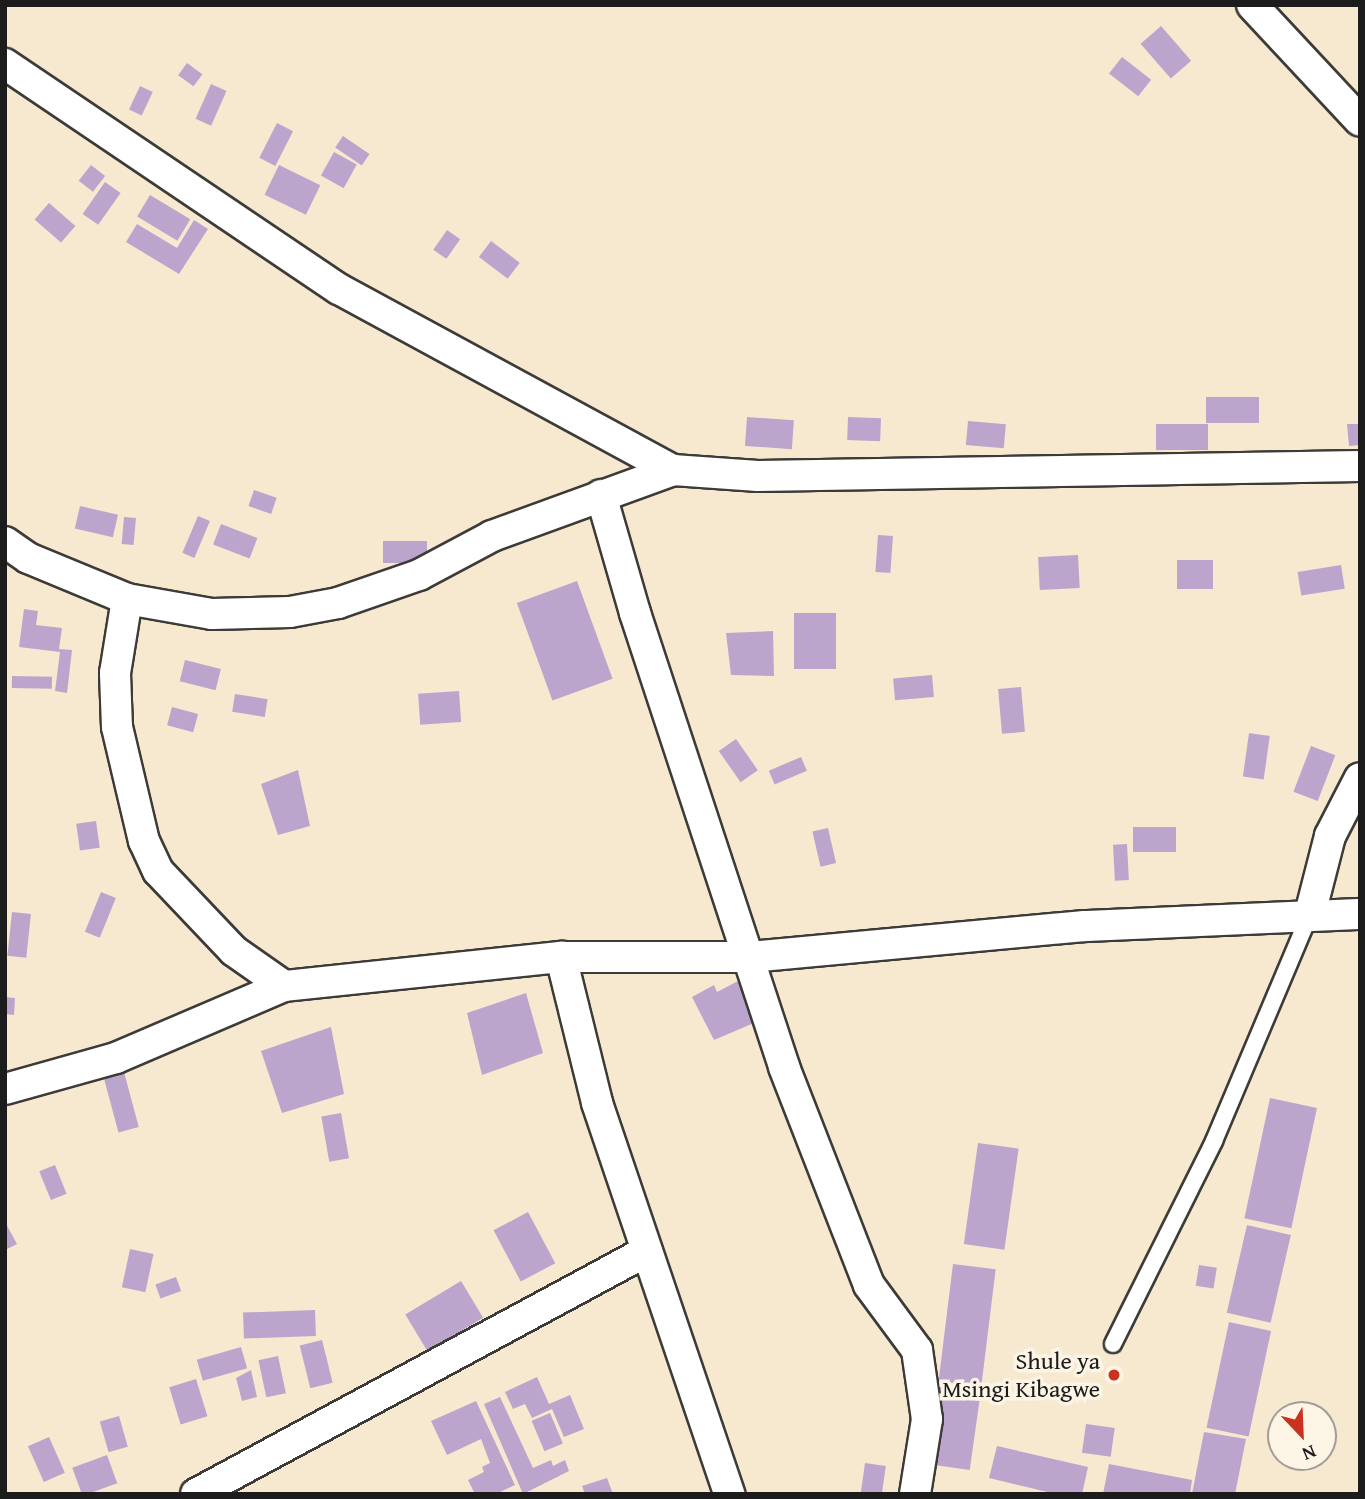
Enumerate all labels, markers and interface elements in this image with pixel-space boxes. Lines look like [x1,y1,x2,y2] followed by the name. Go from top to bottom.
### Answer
[942,1347,1100,1403] place label: Shule ya Msingi Kibagwe
[1106,1367,1122,1383] marker: Shule ya Msingi Kibagwe
[1267,1401,1337,1471] north arrow
[1298,1438,1321,1469] text: N

